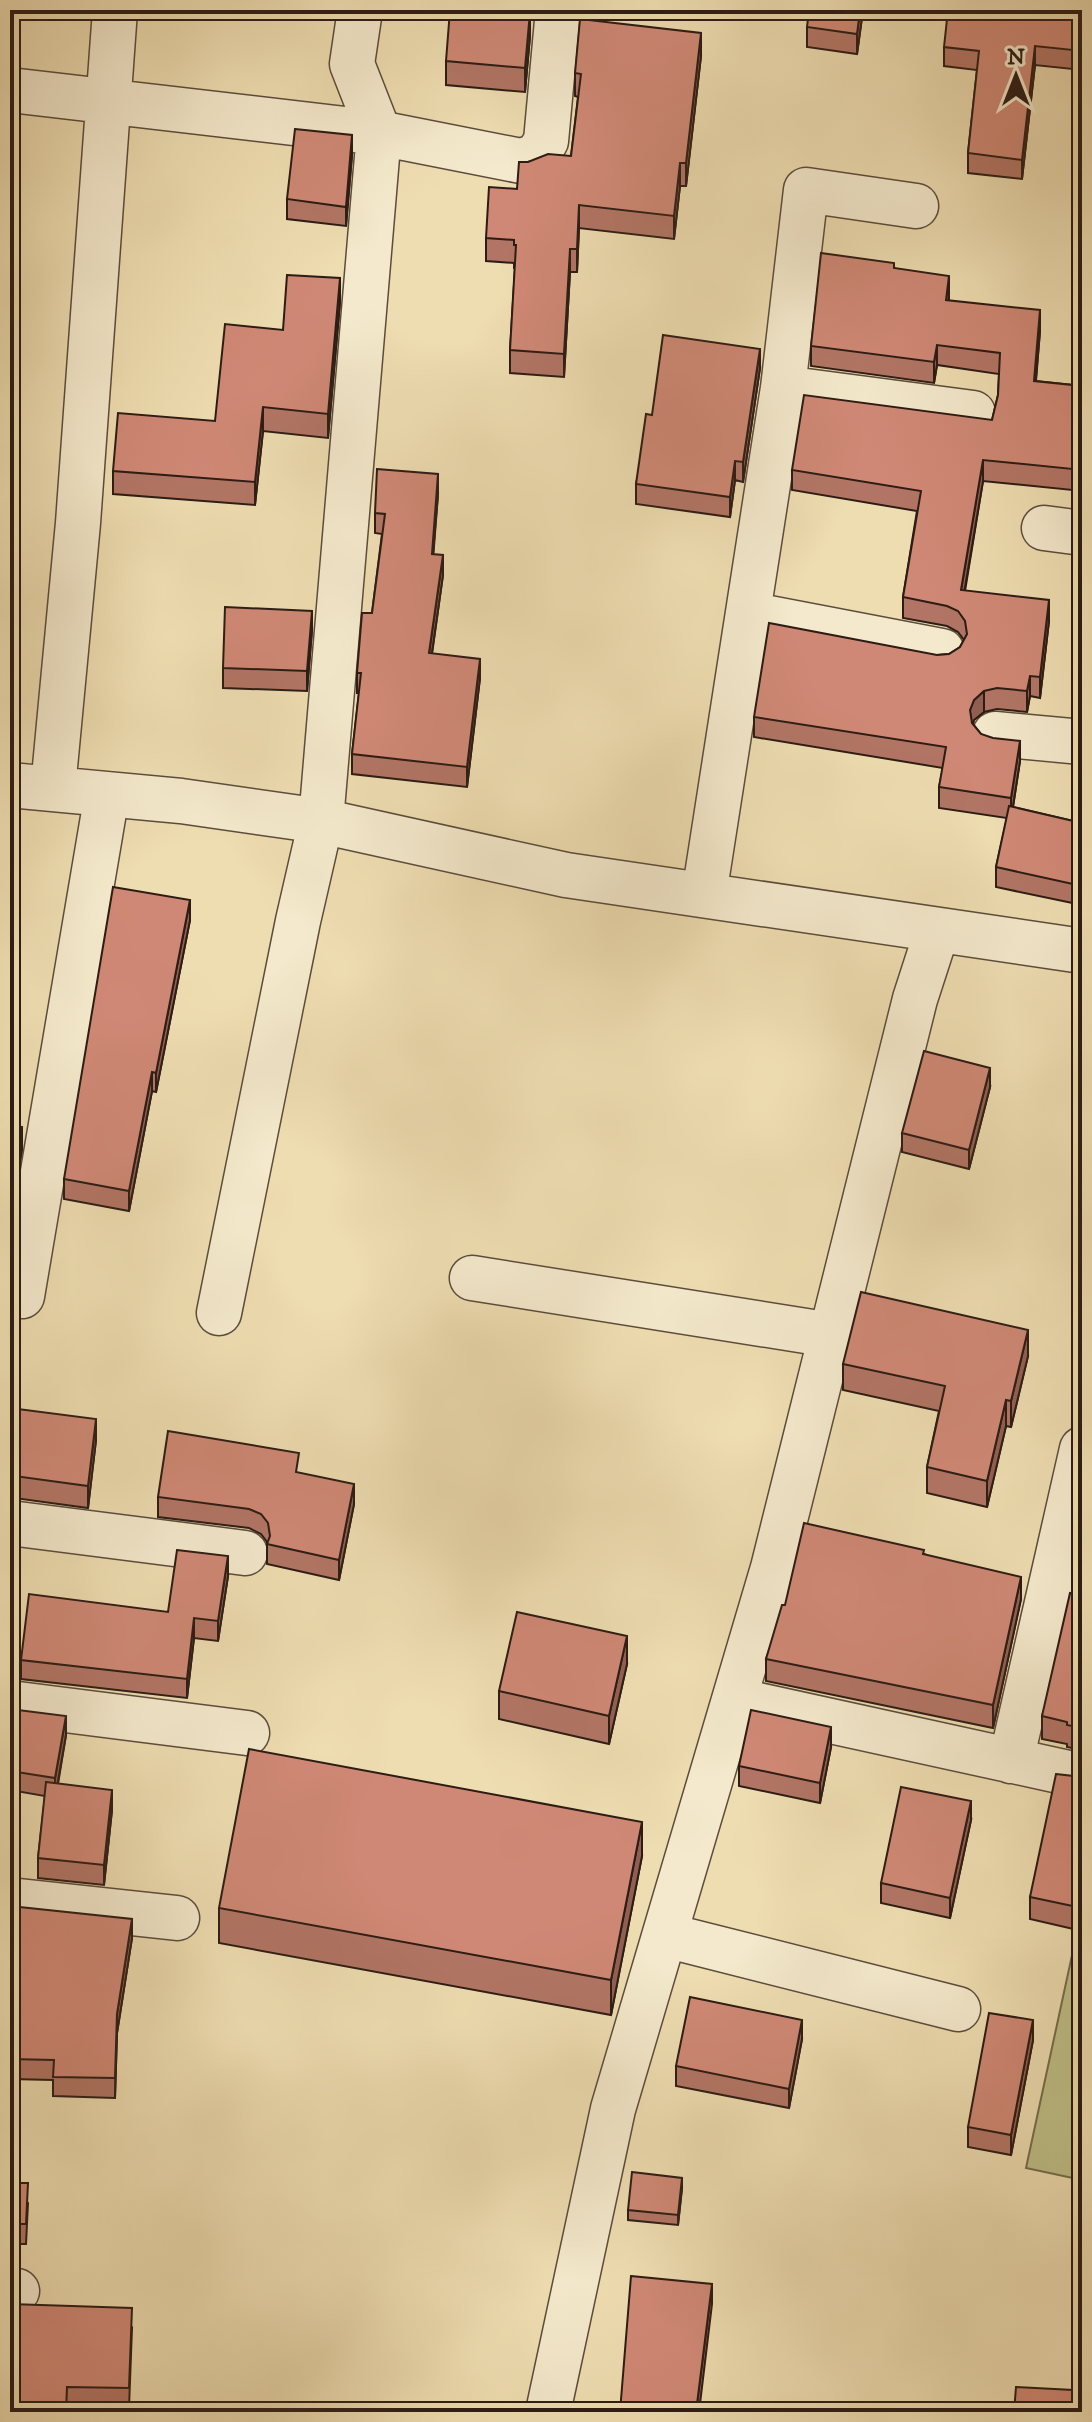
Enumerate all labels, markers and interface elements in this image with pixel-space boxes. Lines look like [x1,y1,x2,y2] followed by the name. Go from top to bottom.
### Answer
[976,36,1056,116] north arrow
[1007,44,1025,71] text: N

